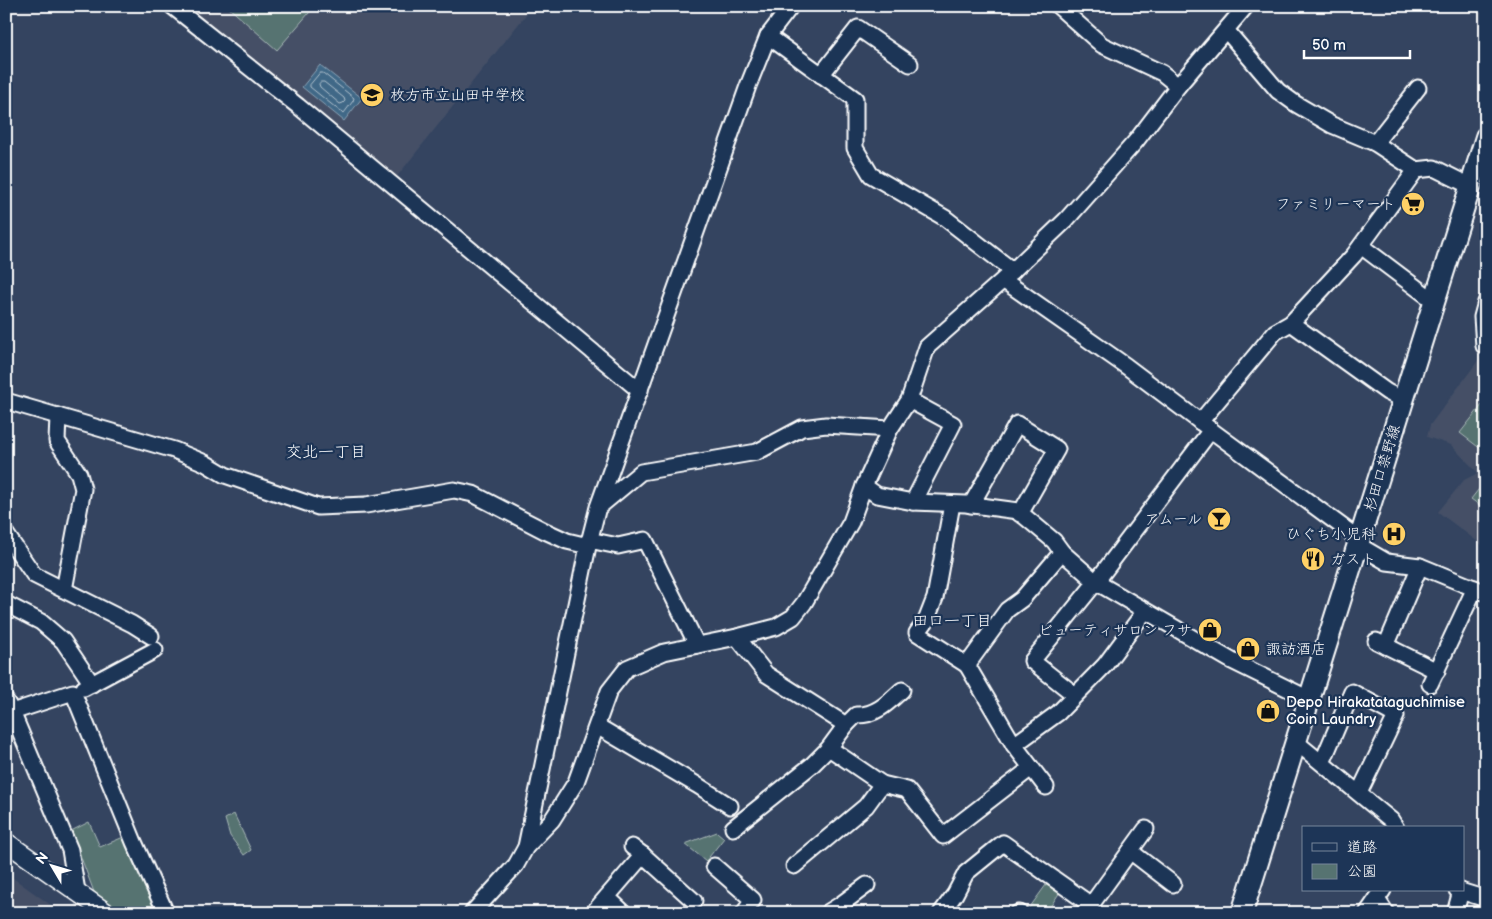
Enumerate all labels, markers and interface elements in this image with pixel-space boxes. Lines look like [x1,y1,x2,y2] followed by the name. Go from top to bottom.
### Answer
[1304,28,1411,60] scale bar
[1312,36,1346,55] text: 50 m
[359,82,385,108] school or university icon: 枚方市立山田中学校
[390,86,525,105] place label: 枚方市立山田中学校
[1400,191,1426,217] supermarket icon: ファミリーマート
[1276,195,1396,214] place label: ファミリーマート
[1360,422,1405,514] street label: 杉田口禁野線
[286,443,366,462] district label: 交北一丁目
[1206,506,1232,532] bar icon: アムール
[1144,510,1202,529] place label: アムール
[1381,521,1407,547] hospital icon: ひぐち小児科
[1286,525,1376,544] place label: ひぐち小児科
[1300,546,1326,572] restaurant icon: ガスト
[1330,550,1377,569] place label: ガスト
[912,612,992,631] district label: 田口一丁目
[1197,617,1223,643] shop icon: ビューティサロン フサ
[1038,621,1192,640] place label: ビューティサロン フサ
[1235,636,1261,662] shop icon: 諏訪酒店
[1266,640,1326,659] place label: 諏訪酒店
[1286,693,1465,729] place label: Depo Hirakatataguchimise Coin Laundry
[1255,698,1281,724] shop icon: Depo Hirakatataguchimise Coin Laundry
[1302,826,1464,892] legend
[1347,838,1377,857] text: 道路
[28,842,78,892] north arrow
[32,849,52,868] text: N
[1347,862,1377,881] text: 公園

